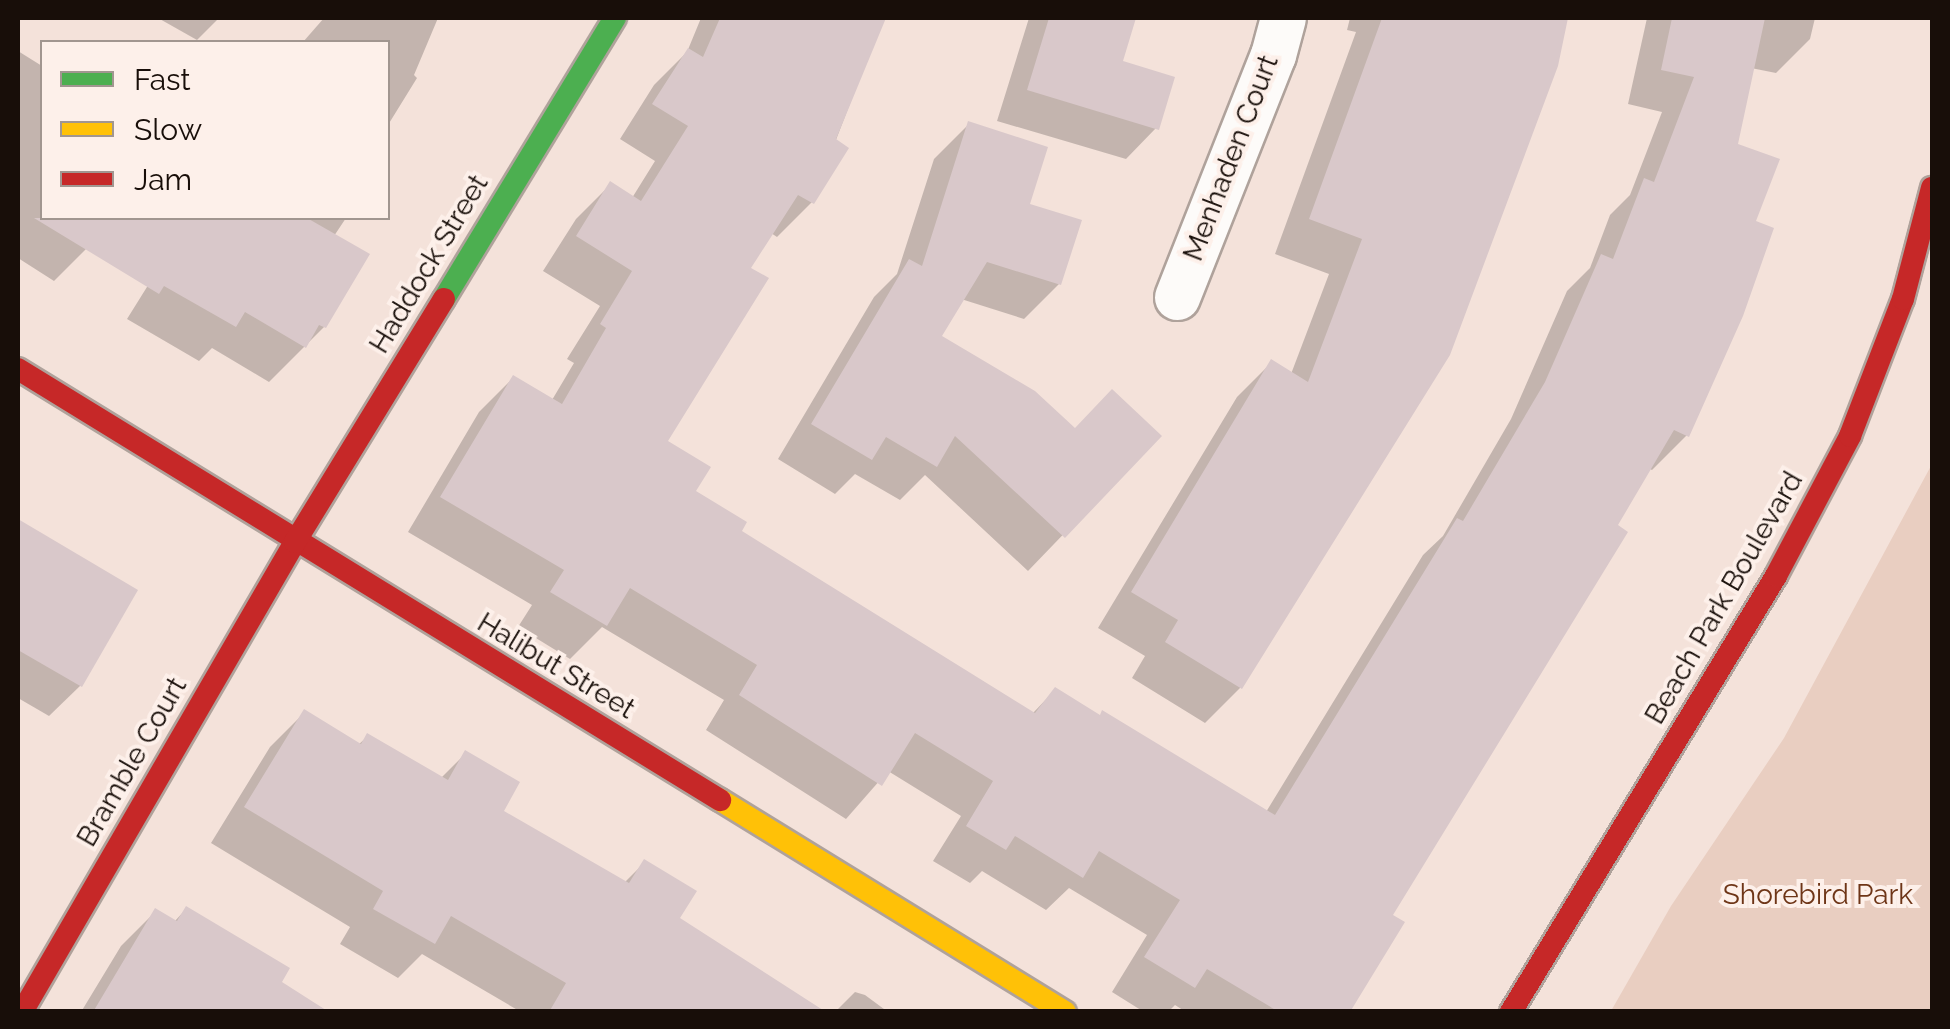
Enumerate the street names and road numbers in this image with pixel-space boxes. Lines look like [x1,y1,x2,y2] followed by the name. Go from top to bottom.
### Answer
[1176,50,1286,266] street label: Menhaden Court
[363,169,495,359] street label: Haddock Street
[1638,466,1810,730] street label: Beach Park Boulevard
[471,606,641,726] street label: Halibut Street
[70,672,194,852] street label: Bramble Court

